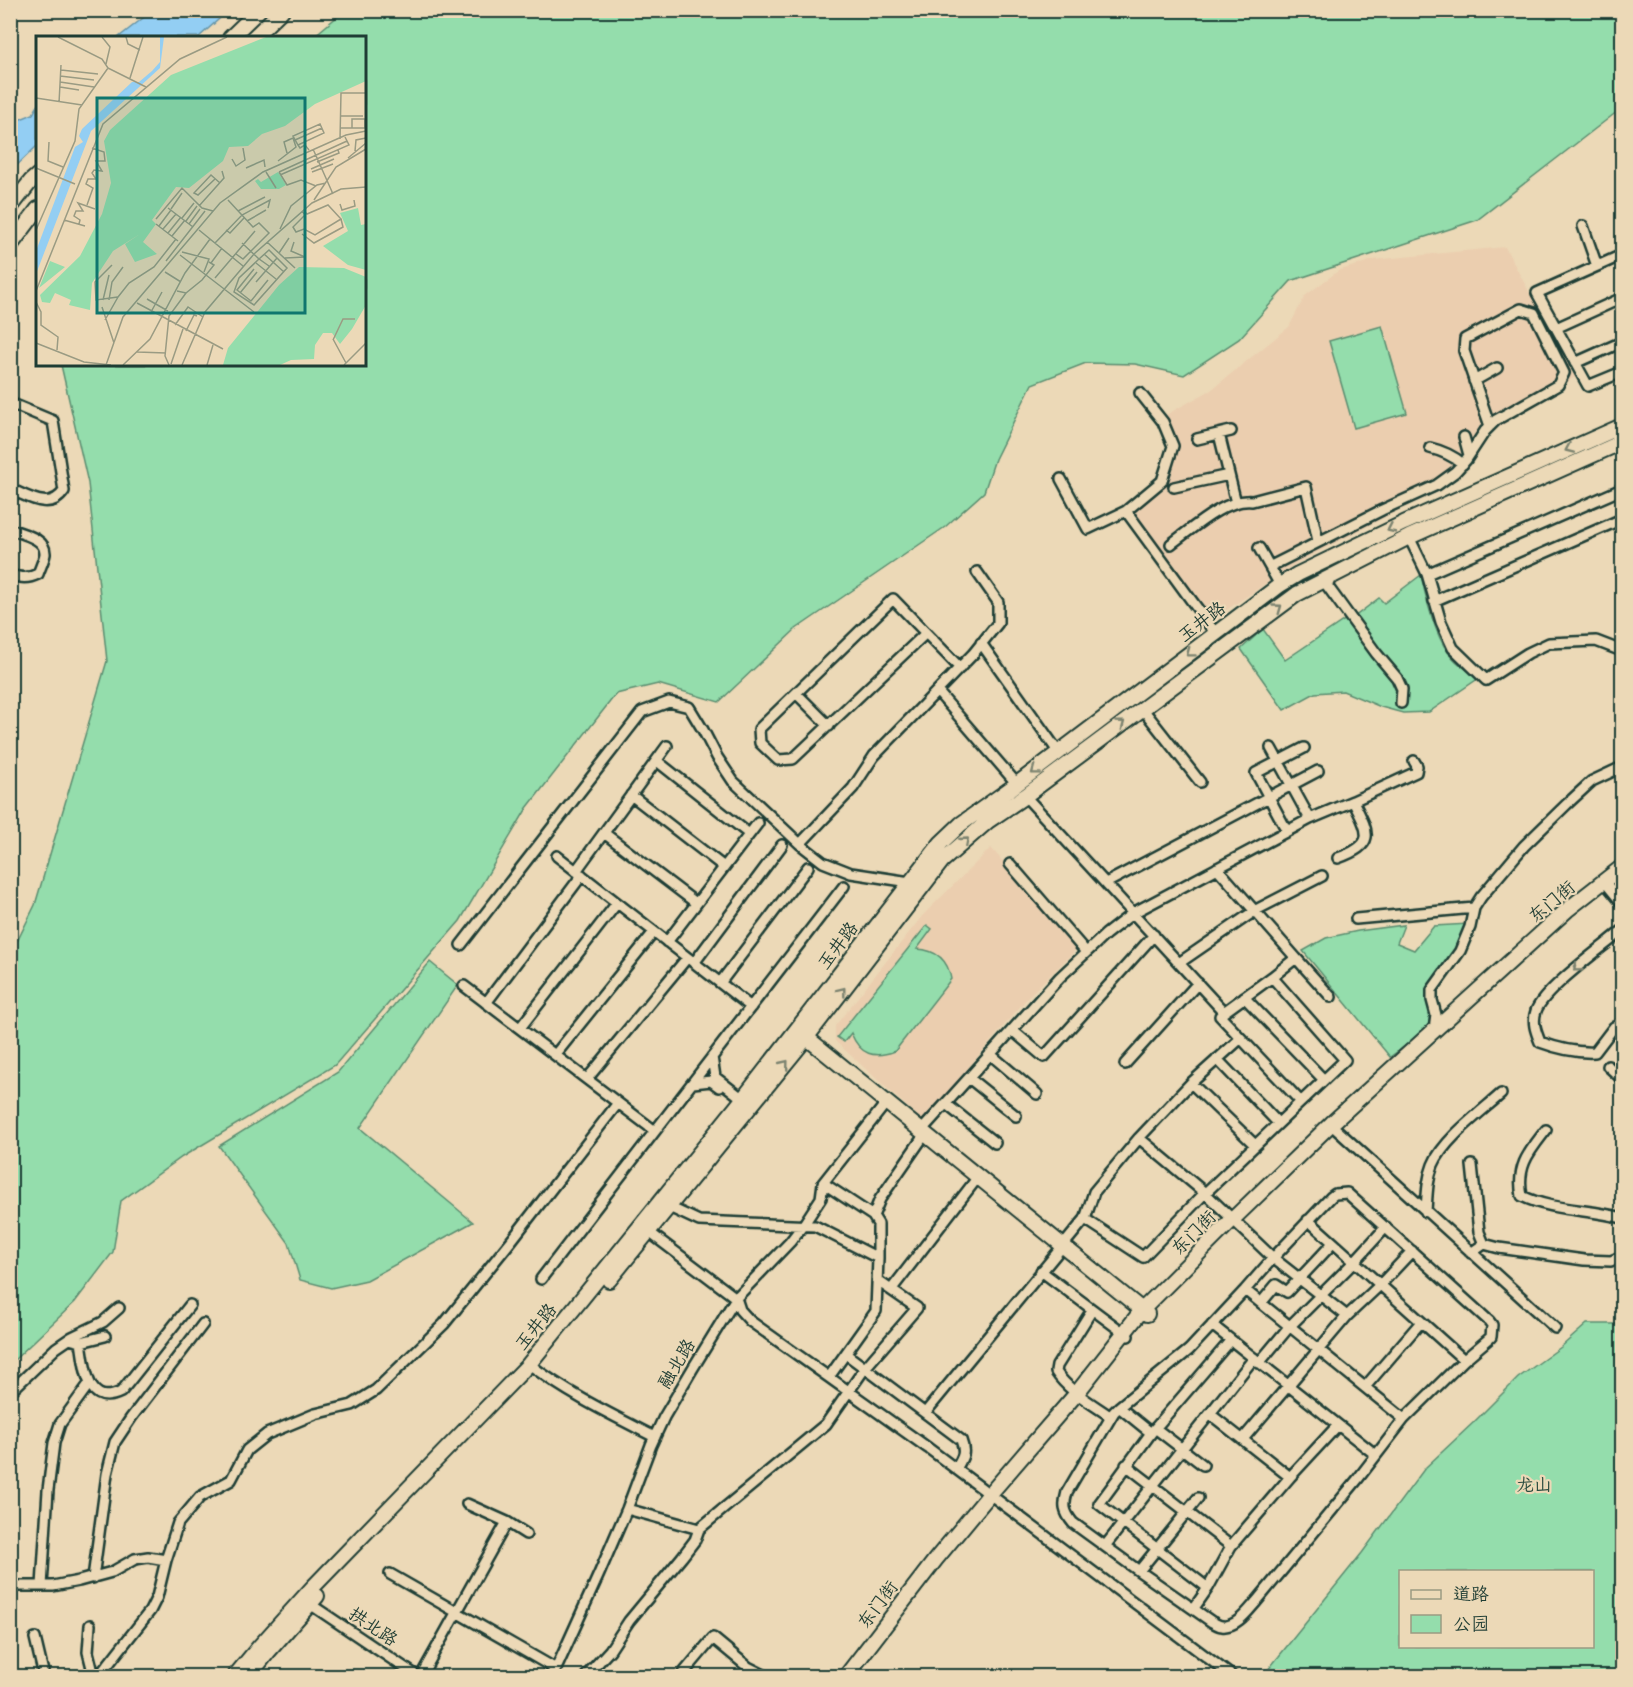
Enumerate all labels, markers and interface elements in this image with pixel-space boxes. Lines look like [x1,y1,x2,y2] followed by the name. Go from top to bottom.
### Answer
[36,36,366,366] inset map
[1564,442,1575,454] one-way arrow
[1386,521,1397,533] one-way arrow
[1173,596,1231,648] street label: 玉井路
[1271,604,1282,615] one-way arrow
[1186,646,1197,657] one-way arrow
[1114,720,1125,731] one-way arrow
[1031,764,1042,775] one-way arrow
[958,837,969,848] one-way arrow
[1523,875,1581,929] street label: 东门街
[812,917,864,975] street label: 玉井路
[1573,960,1584,971] one-way arrow
[834,987,845,998] one-way arrow
[778,1060,789,1071] one-way arrow
[1166,1205,1222,1261] street label: 东门街
[509,1298,563,1356] street label: 玉井路
[652,1334,702,1394] street label: 融北路
[1516,1473,1552,1498] park label: 龙山
[1399,1570,1594,1648] legend
[852,1576,904,1634] street label: 东门街
[1453,1582,1489,1607] text: 道路
[344,1602,402,1652] street label: 拱北路
[1453,1612,1489,1637] text: 公园

